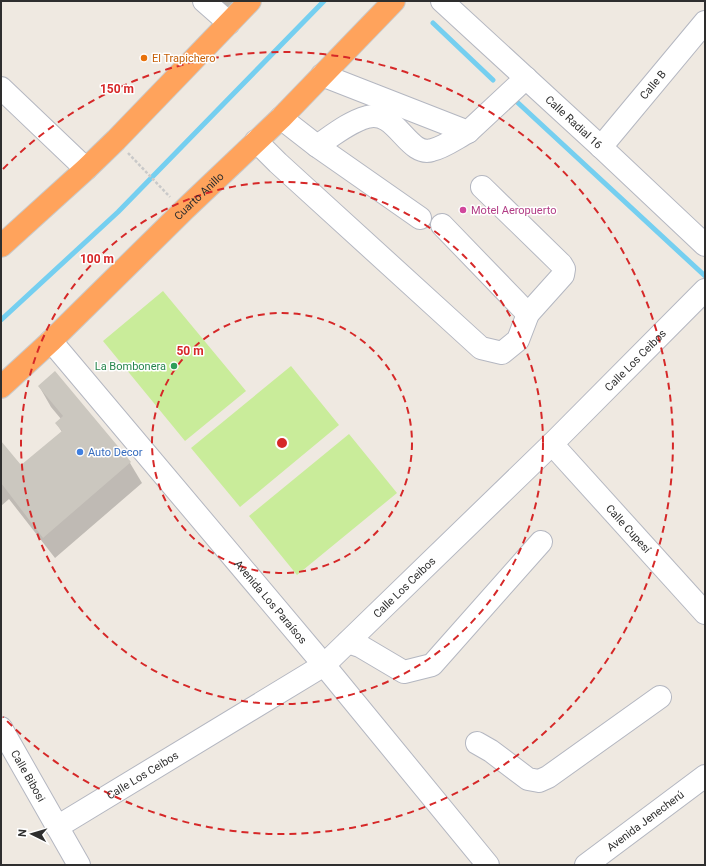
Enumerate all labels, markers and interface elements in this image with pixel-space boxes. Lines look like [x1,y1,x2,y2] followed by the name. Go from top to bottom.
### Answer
[152,52,216,65] place label: El Trapichero
[139,53,149,63] marker: El Trapichero
[637,68,669,102] street label: Calle B
[100,82,134,96] text: 150 m
[542,93,605,152] street label: Calle Radial 16
[172,170,227,223] street label: Cuarto Anillo
[471,204,556,217] place label: Motel Aeropuerto
[458,205,468,215] marker: Motel Aeropuerto
[80,252,114,266] text: 100 m
[602,327,669,394] street label: Calle Los Ceibos
[176,344,204,358] text: 50 m
[95,360,166,373] place label: La Bombonera
[169,361,179,371] marker: La Bombonera
[275,436,289,450] centre of rings
[88,446,143,459] place label: Auto Decor
[75,447,85,457] marker: Auto Decor
[603,502,654,557] street label: Calle Cupesí
[371,554,439,621] street label: Calle Los Ceibos
[231,558,309,647] street label: Avenida Los Paraísos
[8,748,48,804] street label: Calle Bibosi
[104,749,181,802] street label: Calle Los Ceibos
[604,788,687,854] street label: Avenida Jenecherú
[12,814,52,854] north arrow
[16,829,29,838] text: N

